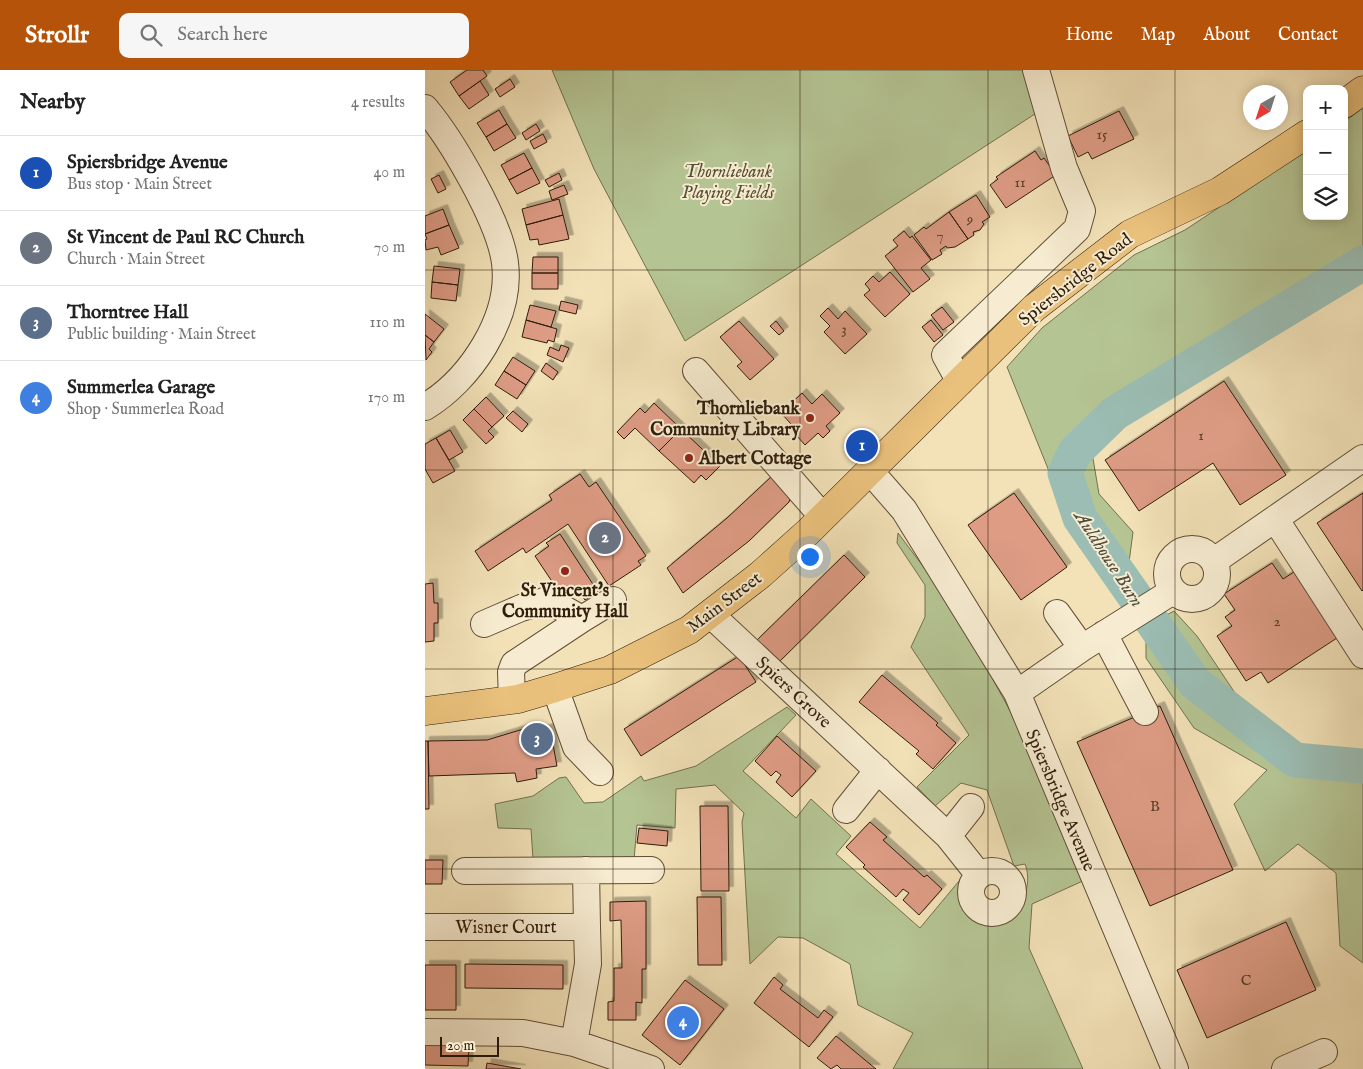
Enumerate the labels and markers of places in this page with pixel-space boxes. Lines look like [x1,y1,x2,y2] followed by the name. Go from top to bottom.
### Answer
[650,398,801,442] place label: Thornliebank Community Library
[804,412,816,424] marker: Thornliebank Community Library
[846,427,878,465] pin: 1
[698,448,812,471] place label: Albert Cottage
[683,452,695,464] marker: Albert Cottage
[589,519,621,557] pin: 2
[559,565,571,577] marker: St Vincent's Community Hall
[502,580,629,624] place label: St Vincent's Community Hall
[521,720,553,758] pin: 3
[667,1003,699,1041] pin: 4

